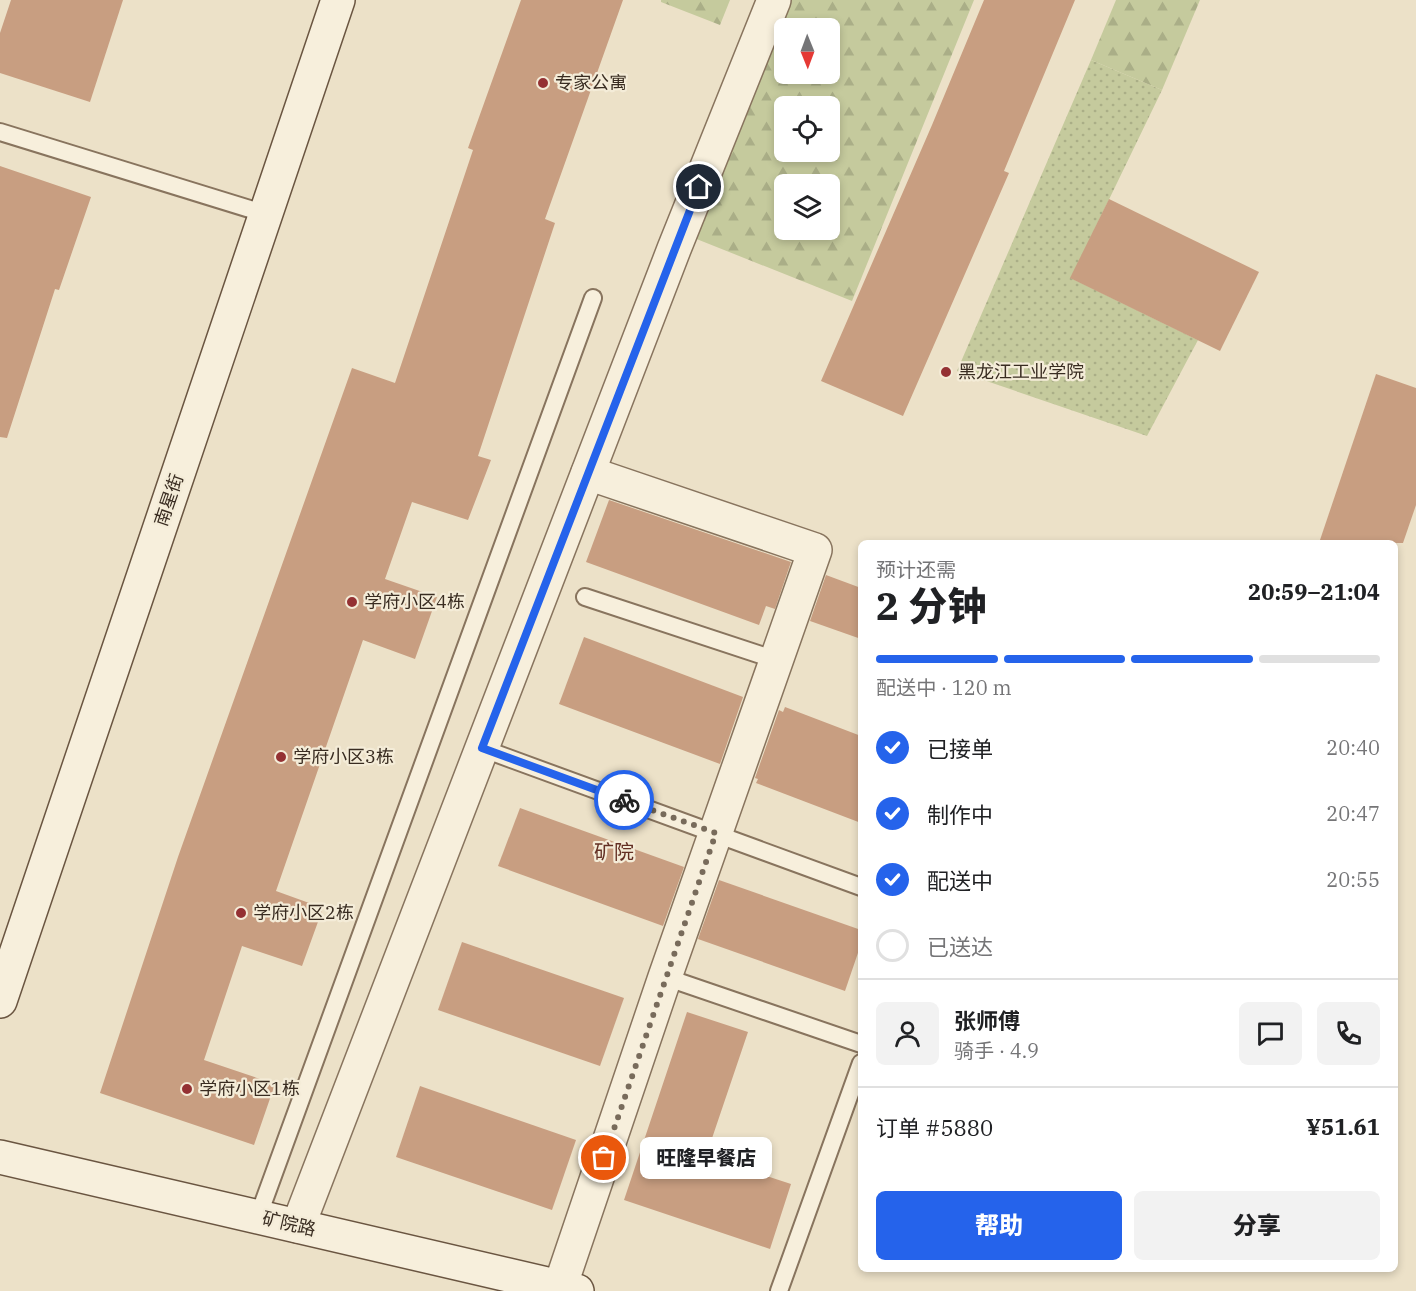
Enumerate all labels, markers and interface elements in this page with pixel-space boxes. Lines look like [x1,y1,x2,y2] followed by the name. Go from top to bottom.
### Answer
[774,18,840,84] north arrow
[774,18,840,240] map controls
[555,71,627,94] place label: 专家公寓
[536,76,550,90] marker: 专家公寓
[774,96,840,162] button: locate
[673,161,724,212] pin
[682,170,715,203] icon: home
[774,174,840,240] button: layers
[958,360,1084,383] place label: 黑龙江工业学院
[939,365,953,379] marker: 黑龙江工业学院
[149,471,188,529] street label: 南星街
[876,556,956,583] text: 预计还需
[1248,577,1380,606] text: 20:59–21:04
[876,580,986,631] text: 2 分钟
[364,590,465,613] place label: 学府小区4栋
[345,595,359,609] marker: 学府小区4栋
[876,674,1011,701] text: 配送中 · 120 m
[876,731,909,764] icon: check
[927,734,993,763] text: 已接单
[1326,734,1380,761] text: 20:40
[293,745,394,768] place label: 学府小区3栋
[274,750,288,764] marker: 学府小区3栋
[594,770,654,830] courier
[608,784,641,817] icon: bike
[876,797,909,830] icon: check
[927,800,993,829] text: 制作中
[1326,800,1380,827] text: 20:47
[594,838,634,865] district label: 矿院
[876,863,909,896] icon: check
[927,866,993,895] text: 配送中
[1326,866,1380,893] text: 20:55
[253,901,354,924] place label: 学府小区2栋
[234,906,248,920] marker: 学府小区2栋
[927,932,993,961] text: 已送达
[876,1002,939,1065] button: person
[1239,1002,1302,1065] button: chat
[1317,1002,1380,1065] button: phone
[954,1006,1020,1035] text: 张师傅
[954,1037,1039,1064] text: 骑手 · 4.9
[199,1077,300,1100] place label: 学府小区1栋
[180,1082,194,1096] marker: 学府小区1栋
[1306,1112,1380,1141] text: ¥51.61
[876,1113,993,1142] text: 订单 #5880
[578,1132,629,1183] pin
[640,1137,772,1179] callout: 旺隆早餐店
[587,1141,620,1174] icon: bag
[656,1144,756,1171] text: 旺隆早餐店
[876,1191,1122,1260] button: 帮助
[1134,1191,1380,1260] button: 分享
[260,1206,318,1241] street label: 矿院路

